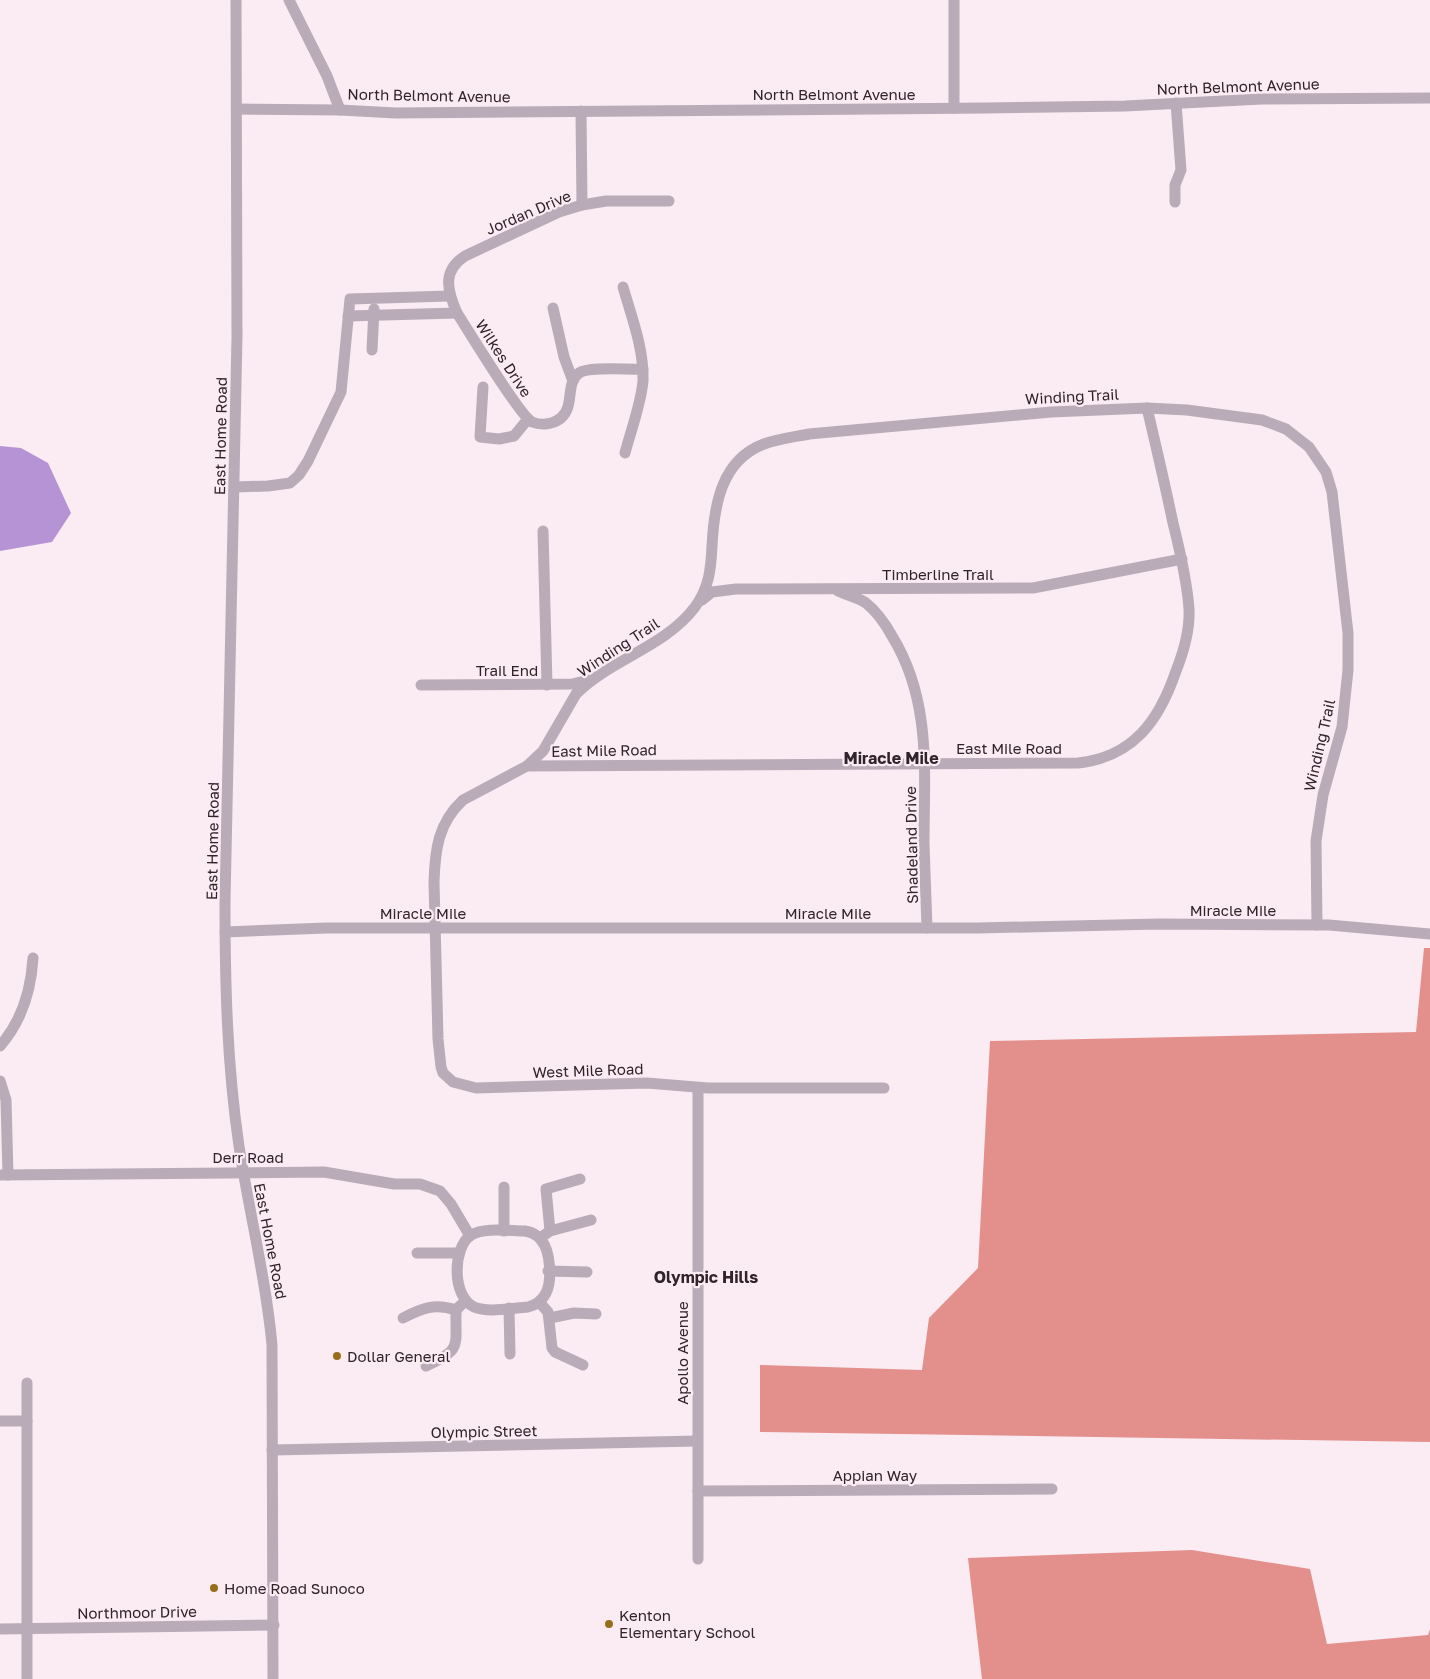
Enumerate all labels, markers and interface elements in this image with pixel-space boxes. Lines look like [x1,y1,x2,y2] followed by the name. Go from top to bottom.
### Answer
[1156,74,1320,98] street label: North Belmont Avenue
[347,85,511,105] street label: North Belmont Avenue
[752,85,916,103] street label: North Belmont Avenue
[483,186,574,238] street label: Jordan Drive
[472,316,536,400] street label: Wilkes Drive
[210,377,230,495] street label: East Home Road
[1025,385,1120,407] street label: Winding Trail
[882,565,994,583] street label: Timberline Trail
[574,614,662,680] street label: Winding Trail
[476,661,538,679] street label: Trail End
[1300,697,1338,793] street label: Winding Trail
[956,739,1062,757] street label: East Mile Road
[551,740,657,760] street label: East Mile Road
[843,748,939,768] district label: Miracle Mile
[202,782,222,900] street label: East Home Road
[901,786,921,904] street label: Shadeland Drive
[1190,901,1277,919] street label: Miracle Mile
[380,904,467,922] street label: Miracle Mile
[785,904,872,922] street label: Miracle Mile
[532,1059,644,1081] street label: West Mile Road
[212,1148,284,1166] street label: Derr Road
[251,1181,291,1301] street label: East Home Road
[654,1267,758,1287] district label: Olympic Hills
[673,1301,691,1405] street label: Apollo Avenue
[347,1347,451,1365] place label: Dollar General
[331,1350,343,1362] marker: Dollar General
[430,1421,538,1441] street label: Olympic Street
[833,1466,918,1484] street label: Appian Way
[224,1579,365,1597] place label: Home Road Sunoco
[208,1582,220,1594] marker: Home Road Sunoco
[77,1602,197,1622] street label: Northmoor Drive
[619,1606,755,1641] place label: Kenton Elementary School
[603,1618,615,1630] marker: Kenton Elementary School

